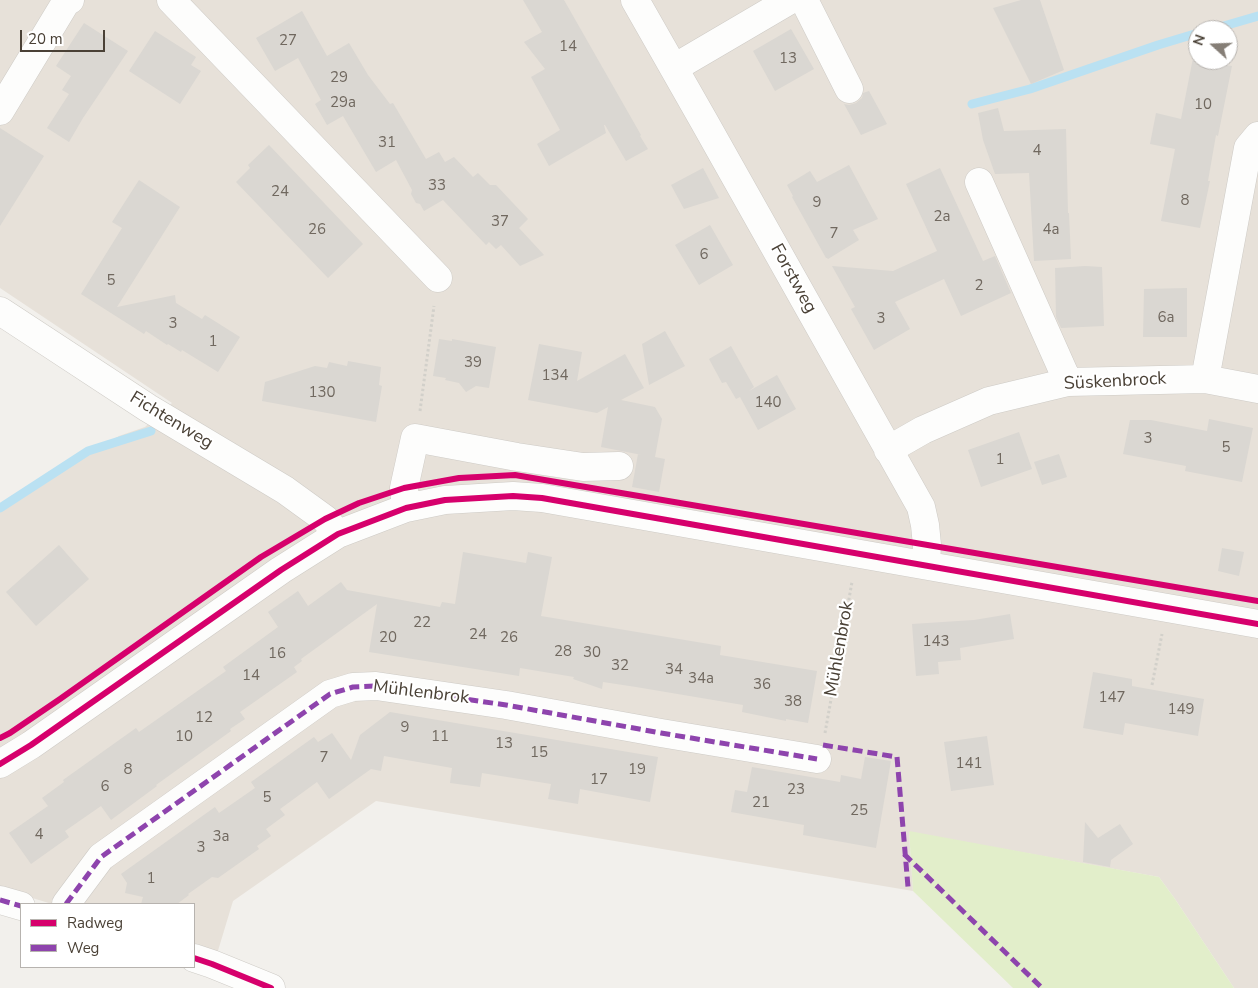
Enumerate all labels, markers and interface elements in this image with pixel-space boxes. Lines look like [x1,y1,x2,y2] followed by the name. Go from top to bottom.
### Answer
[22,20,108,52] scale bar
[1188,20,1238,70] north arrow
[28,29,63,49] text: 20 m
[279,32,297,50] house number: 27
[1189,32,1210,48] text: N
[559,38,577,56] house number: 14
[779,50,797,68] house number: 13
[330,69,348,87] house number: 29
[330,94,356,112] house number: 29a
[1194,96,1212,114] house number: 10
[378,134,396,152] house number: 31
[1033,142,1041,160] house number: 4
[428,177,446,195] house number: 33
[271,183,289,201] house number: 24
[1181,192,1189,210] house number: 8
[813,194,821,212] house number: 9
[934,208,950,226] house number: 2a
[491,213,509,231] house number: 37
[308,221,326,239] house number: 26
[1043,221,1059,239] house number: 4a
[830,225,838,243] house number: 7
[765,241,821,317] street label: Forstweg
[700,246,708,264] house number: 6
[107,272,115,290] house number: 5
[975,277,983,295] house number: 2
[1158,309,1174,327] house number: 6a
[877,310,885,328] house number: 3
[169,315,177,333] house number: 3
[209,333,217,351] house number: 1
[464,354,482,372] house number: 39
[542,367,568,385] house number: 134
[1063,369,1167,395] street label: Süskenbrock
[309,384,335,402] house number: 130
[125,388,217,454] street label: Fichtenweg
[755,394,781,412] house number: 140
[1144,430,1152,448] house number: 3
[1222,439,1230,457] house number: 5
[996,451,1004,469] house number: 1
[821,600,859,698] street label: Mühlenbrok
[413,614,431,632] house number: 22
[469,626,487,644] house number: 24
[379,629,397,647] house number: 20
[500,629,518,647] house number: 26
[923,633,949,651] house number: 143
[554,643,572,661] house number: 28
[583,644,601,662] house number: 30
[268,645,286,663] house number: 16
[611,657,629,675] house number: 32
[665,661,683,679] house number: 34
[242,667,260,685] house number: 14
[688,670,714,688] house number: 34a
[372,676,470,710] street label: Mühlenbrok
[753,676,771,694] house number: 36
[1099,689,1125,707] house number: 147
[784,693,802,711] house number: 38
[1168,701,1194,719] house number: 149
[195,709,213,727] house number: 12
[401,719,409,737] house number: 9
[175,728,193,746] house number: 10
[431,728,449,746] house number: 11
[495,735,513,753] house number: 13
[530,744,548,762] house number: 15
[320,749,328,767] house number: 7
[956,755,982,773] house number: 141
[124,761,132,779] house number: 8
[628,761,646,779] house number: 19
[590,771,608,789] house number: 17
[101,778,109,796] house number: 6
[787,781,805,799] house number: 23
[263,789,271,807] house number: 5
[752,794,770,812] house number: 21
[850,802,868,820] house number: 25
[35,826,43,844] house number: 4
[213,828,229,846] house number: 3a
[197,839,205,857] house number: 3
[147,870,155,888] house number: 1
[20,903,195,968] legend
[67,913,123,933] text: Radweg
[67,938,99,958] text: Weg

